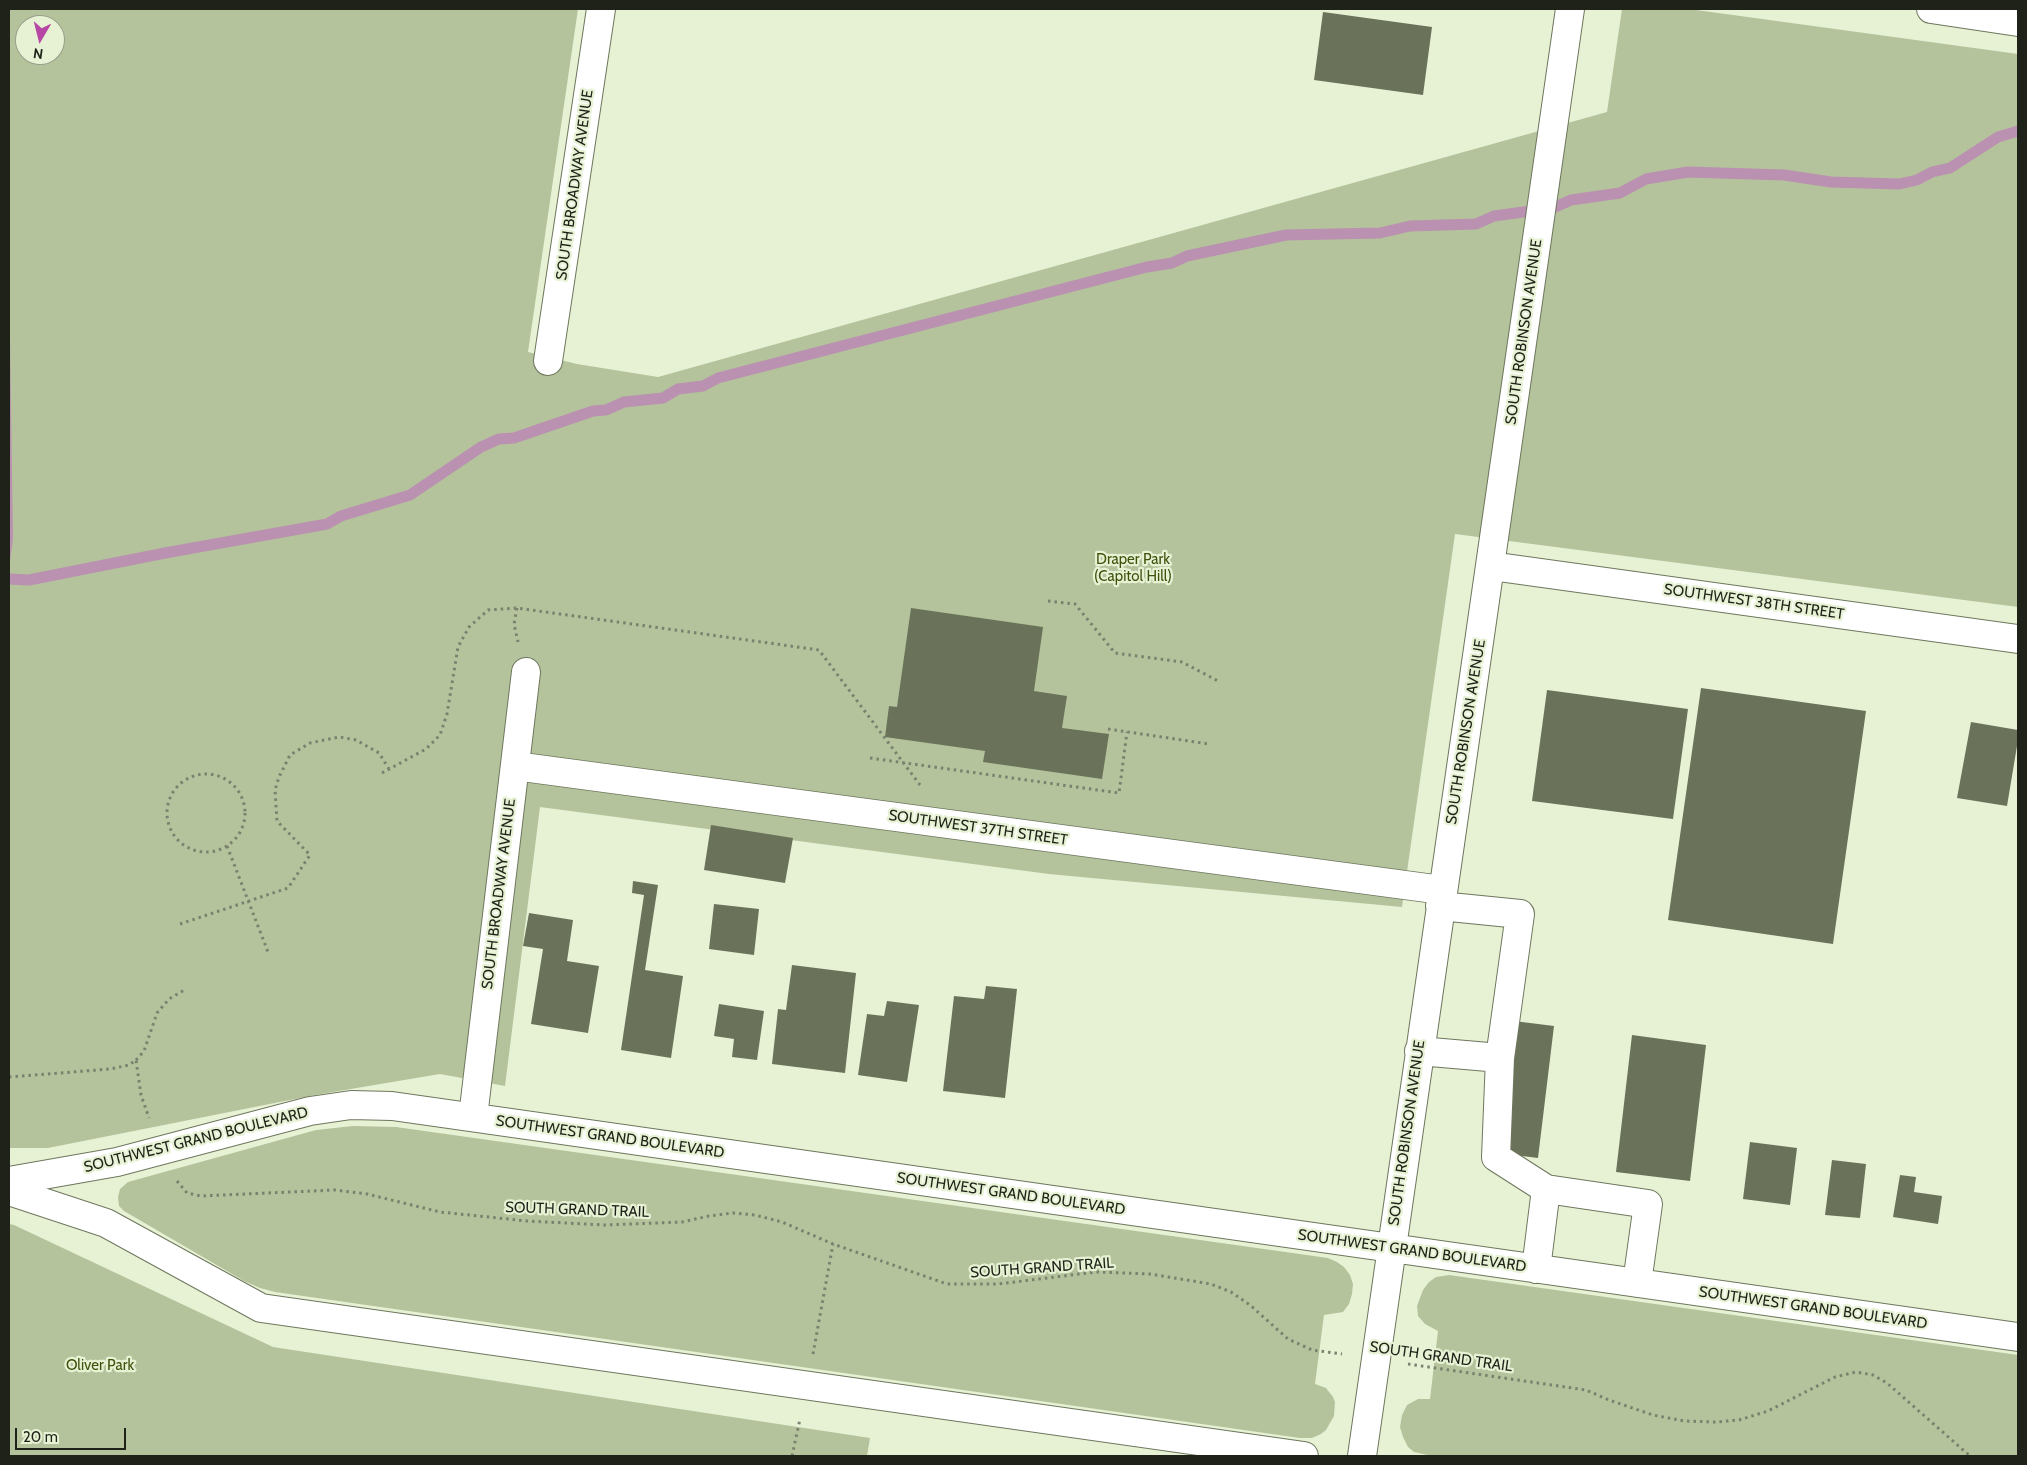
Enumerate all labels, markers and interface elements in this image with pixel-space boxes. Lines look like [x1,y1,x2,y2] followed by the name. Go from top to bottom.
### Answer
[15,15,65,65] north arrow
[32,44,44,63] text: N
[553,89,597,281] street label: SOUTH BROADWAY AVENUE
[1502,238,1546,426] street label: SOUTH ROBINSON AVENUE
[1094,551,1172,586] park label: Draper Park (Capitol Hill)
[1663,580,1845,624] street label: SOUTHWEST 38TH STREET
[1442,638,1490,826] street label: SOUTH ROBINSON AVENUE
[478,798,520,990] street label: SOUTH BROADWAY AVENUE
[887,807,1069,849] street label: SOUTHWEST 37TH STREET
[1385,1039,1429,1227] street label: SOUTH ROBINSON AVENUE
[82,1103,310,1177] street label: SOUTHWEST GRAND BOULEVARD
[495,1112,725,1162] street label: SOUTHWEST GRAND BOULEVARD
[896,1169,1126,1219] street label: SOUTHWEST GRAND BOULEVARD
[505,1198,649,1222] street label: SOUTH GRAND TRAIL
[1297,1226,1527,1276] street label: SOUTHWEST GRAND BOULEVARD
[970,1254,1114,1282] street label: SOUTH GRAND TRAIL
[1698,1283,1928,1333] street label: SOUTHWEST GRAND BOULEVARD
[1368,1338,1514,1376] street label: SOUTH GRAND TRAIL
[66,1357,134,1375] park label: Oliver Park
[18,1418,129,1450] scale bar
[23,1428,58,1446] text: 20 m

